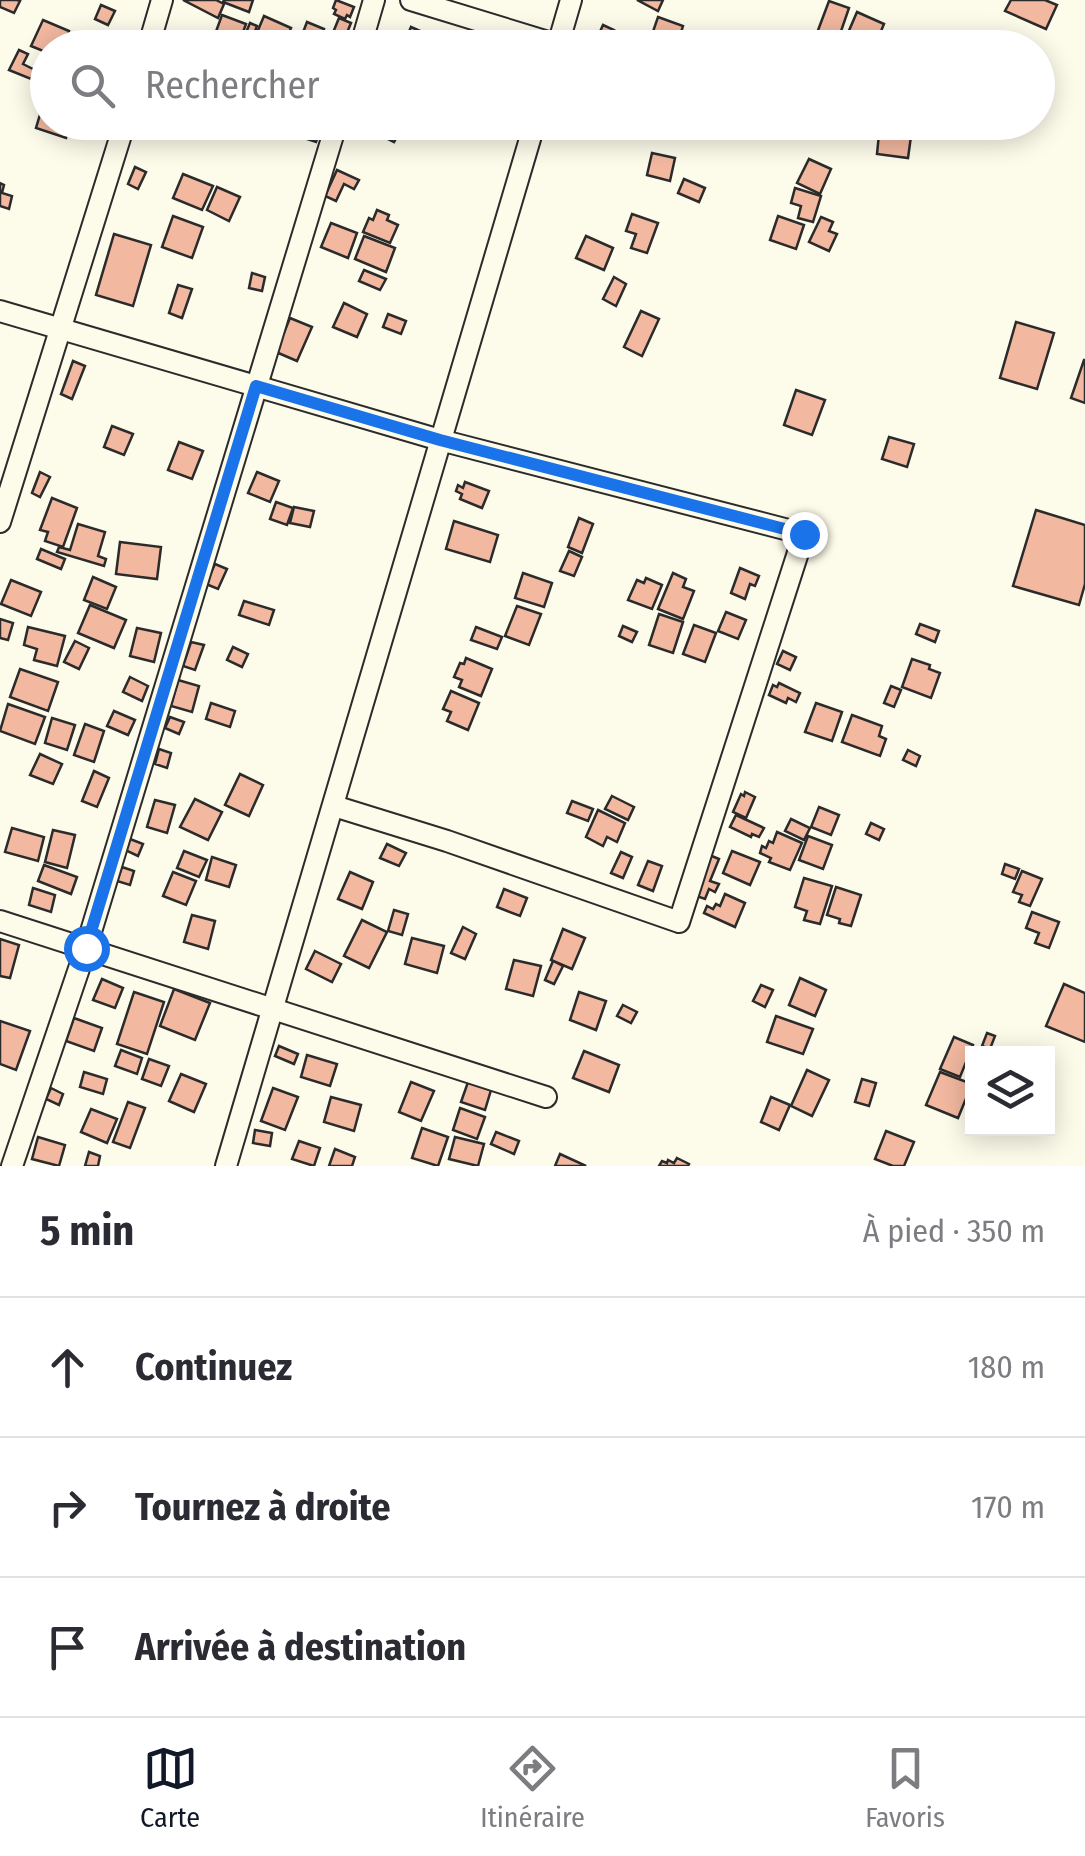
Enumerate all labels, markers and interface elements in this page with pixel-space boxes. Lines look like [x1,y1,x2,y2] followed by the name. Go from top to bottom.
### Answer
[30,30,1055,140] search box
[65,58,120,113] icon: search
[145,62,320,108] text: Rechercher
[782,512,828,558] route end
[64,926,110,972] route start
[965,1046,1055,1136] map controls
[965,1046,1055,1136] button: layers
[40,1206,134,1256] text: 5 min
[863,1212,1045,1250] text: À pied · 350 m
[40,1340,95,1395] icon: ahead
[135,1344,292,1390] text: Continuez
[968,1348,1045,1386] text: 180 m
[40,1480,95,1535] icon: right
[135,1484,391,1530] text: Tournez à droite
[971,1488,1045,1526] text: 170 m
[40,1620,95,1675] icon: arrive
[135,1624,466,1670] text: Arrivée à destination
[140,1741,200,1834] tab: Carte
[480,1741,585,1834] tab: Itinéraire
[865,1741,945,1834] tab: Favoris

